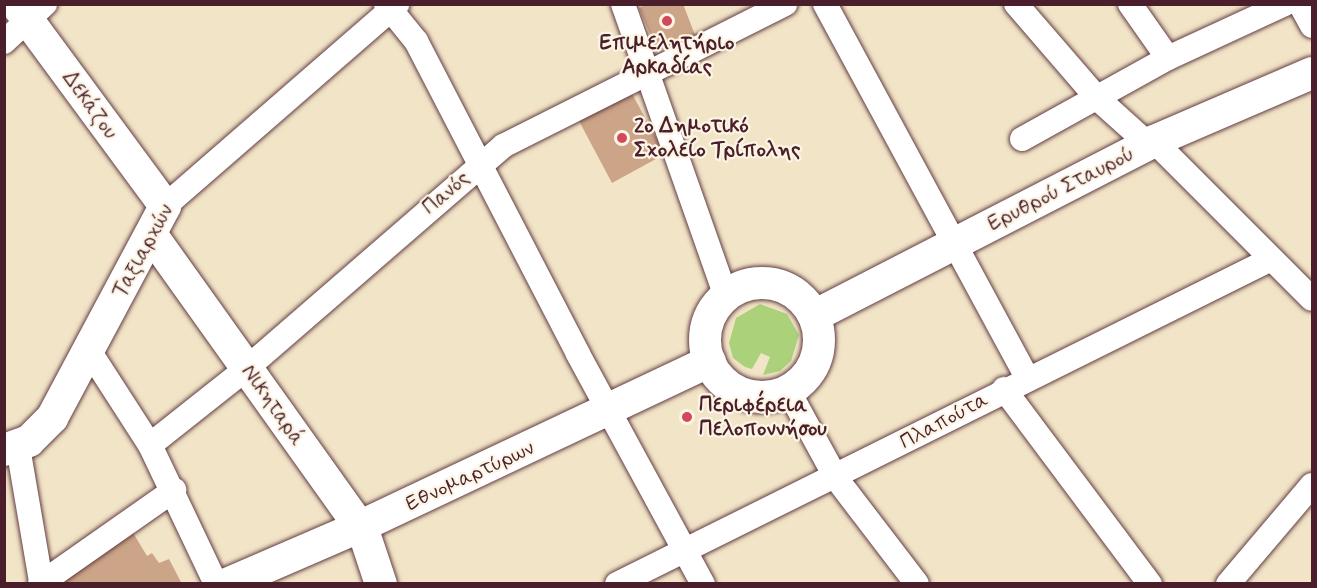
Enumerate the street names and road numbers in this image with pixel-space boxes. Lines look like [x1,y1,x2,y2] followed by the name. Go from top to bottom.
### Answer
[57,66,123,144] street label: Δεκάζου
[984,141,1138,237] street label: Ερυθρού Σταυρού
[417,166,475,220] street label: Πανός
[107,200,179,302] street label: Ταξιαρχών
[236,360,310,450] street label: Νικηταρά
[895,387,993,455] street label: Πλαπούτα
[402,435,538,517] street label: Εθνομαρτύρων

